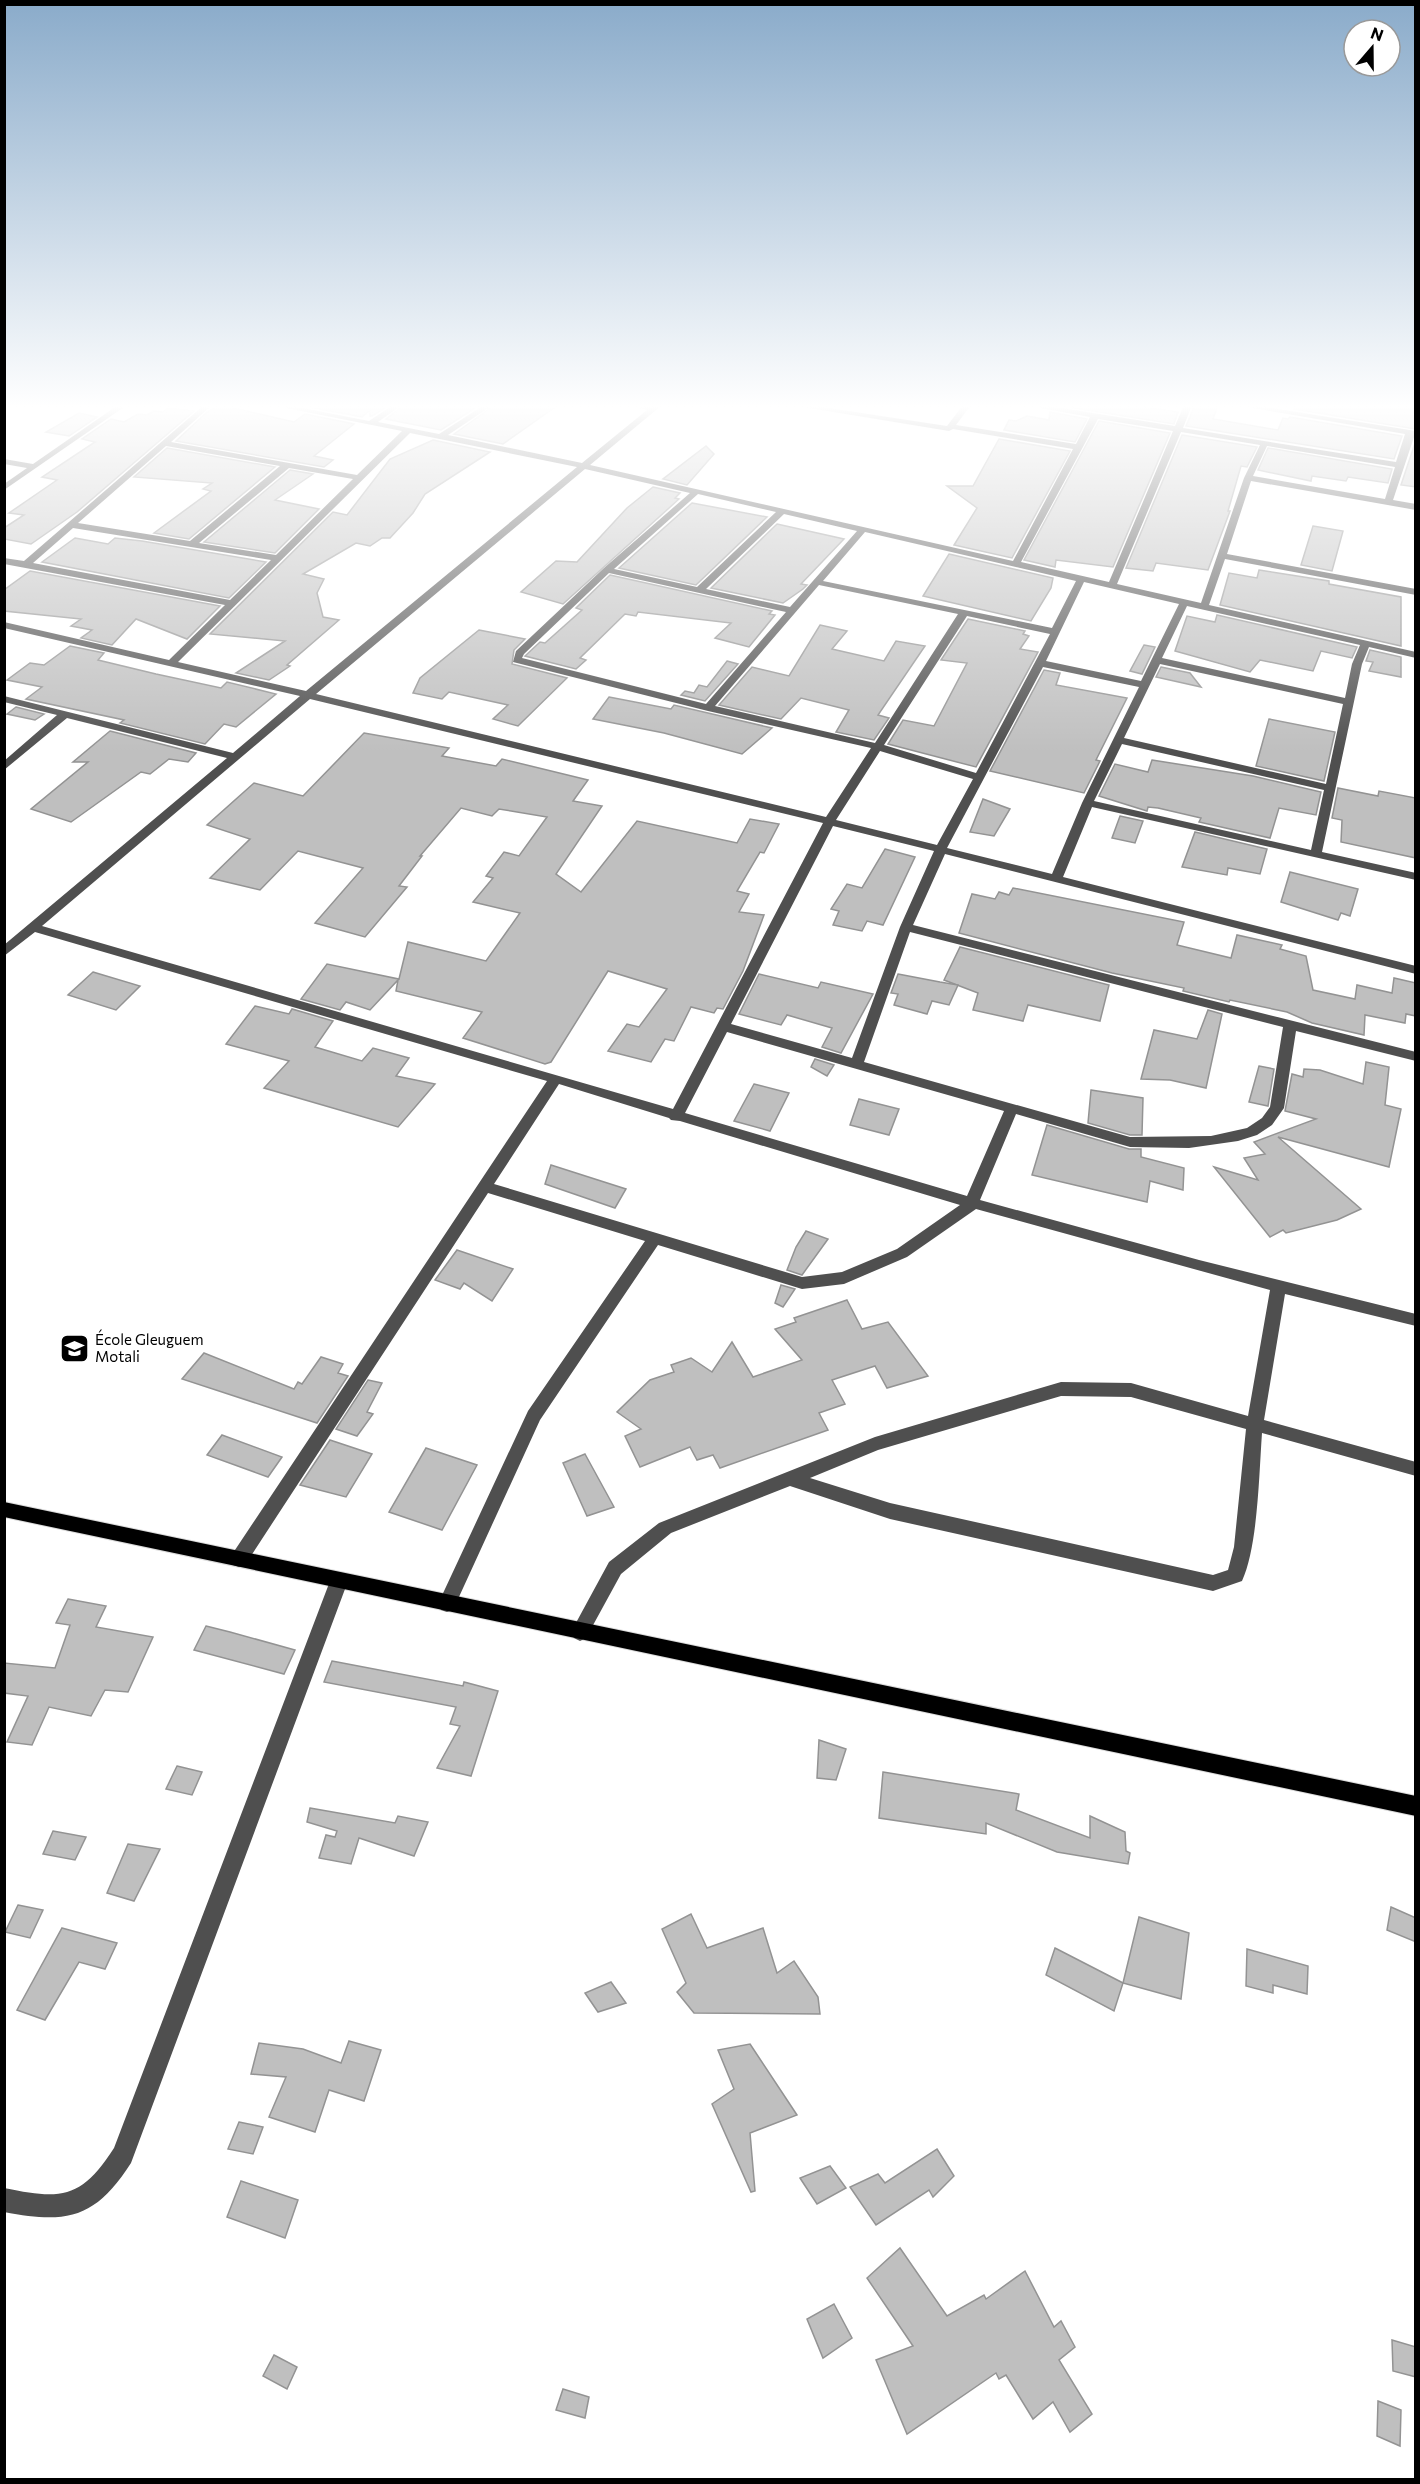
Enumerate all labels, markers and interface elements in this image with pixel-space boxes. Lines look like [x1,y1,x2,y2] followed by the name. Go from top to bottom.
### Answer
[1342,18,1402,78] north arrow
[1368,22,1386,44] text: N
[95,1329,203,1365] place label: École Gleuguem Motali
[58,1333,90,1365] school or university icon: École Gleuguem Motali

